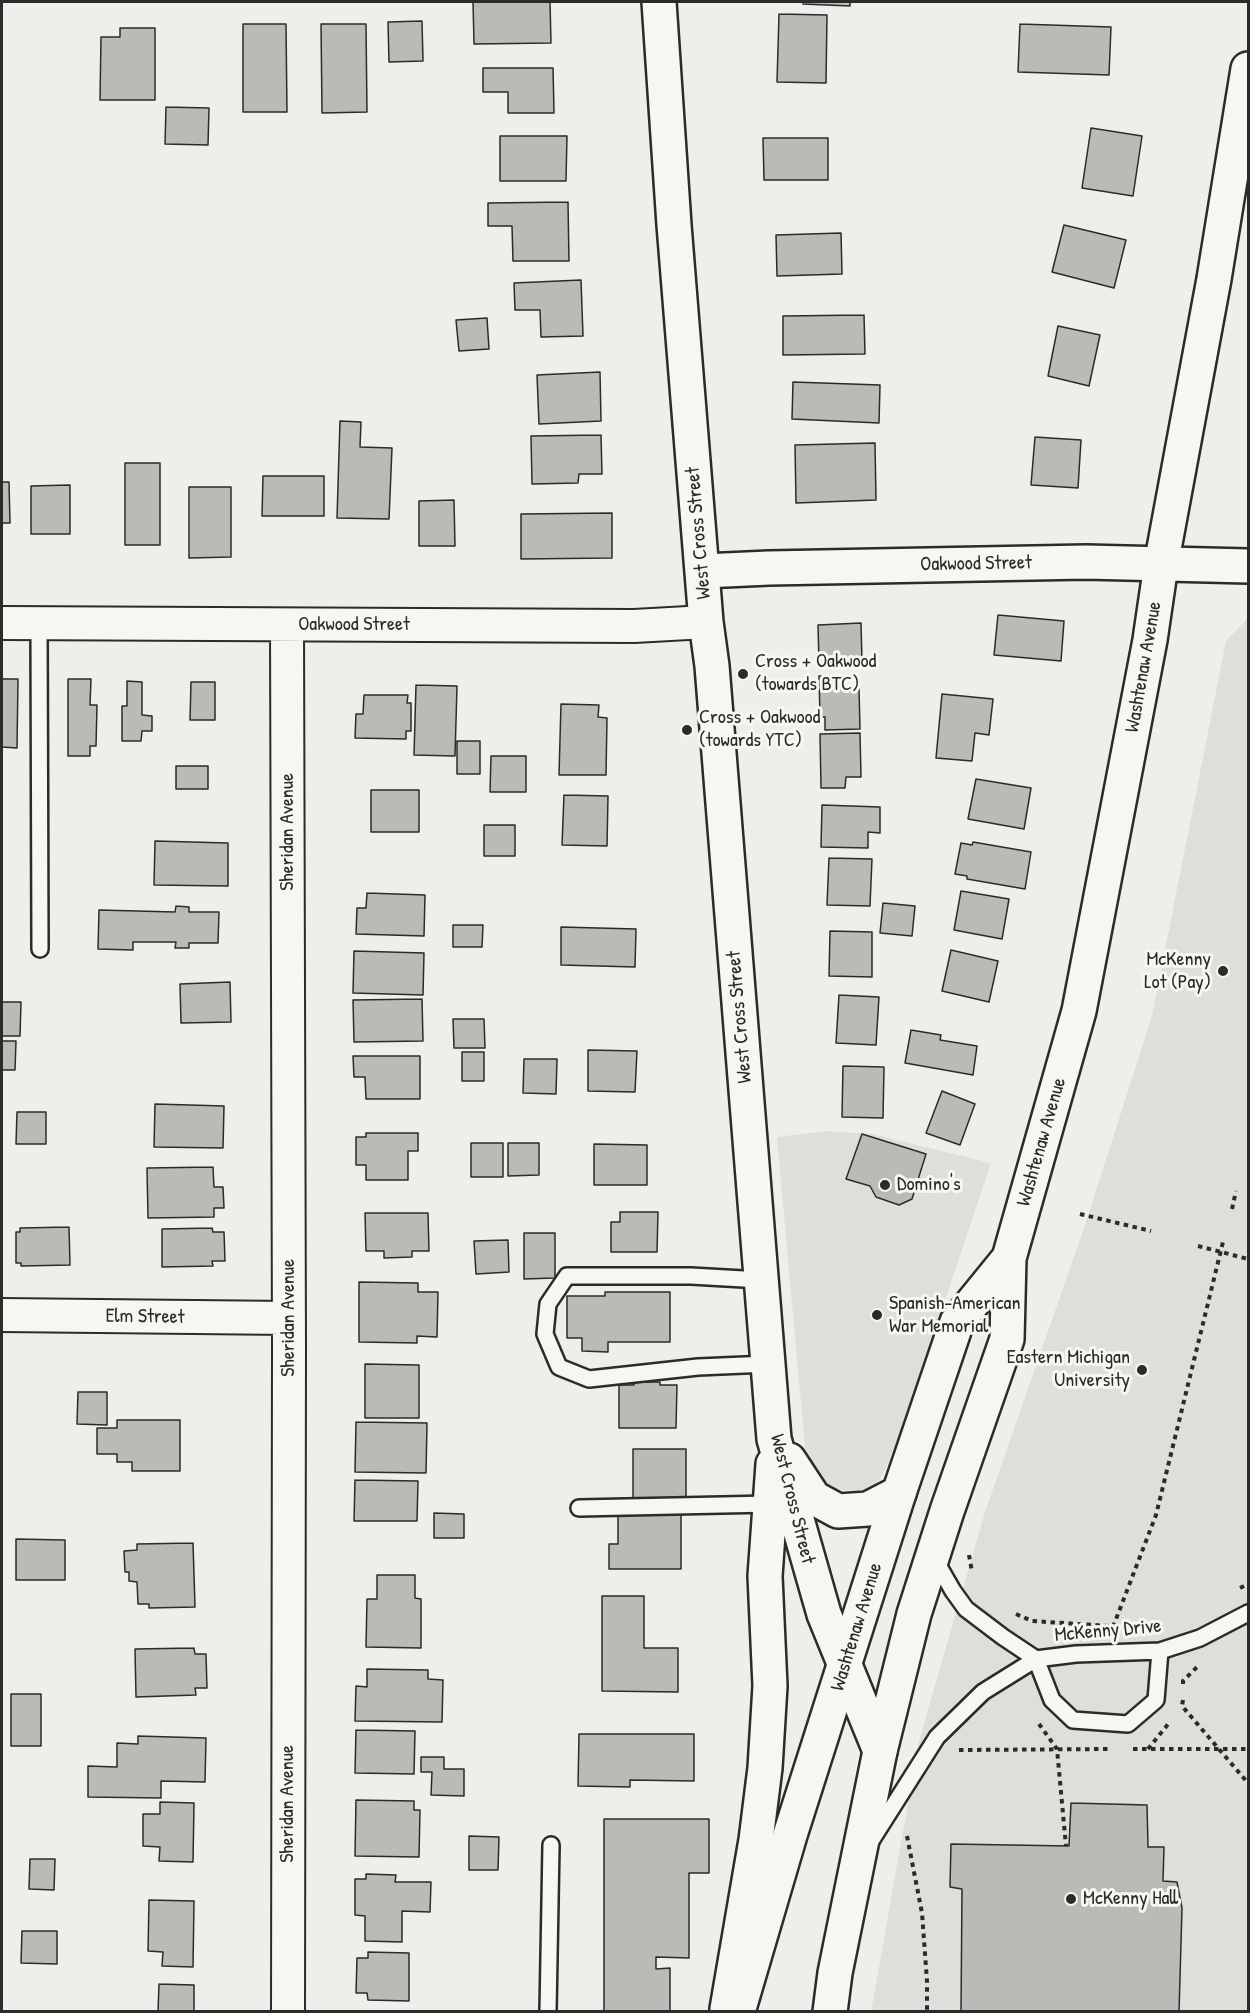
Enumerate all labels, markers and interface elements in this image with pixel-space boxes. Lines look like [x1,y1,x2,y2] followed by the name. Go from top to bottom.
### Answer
[681,466,717,600] street label: West Cross Street
[920,551,1032,577] street label: Oakwood Street
[1121,600,1167,734] street label: Washtenaw Avenue
[298,613,410,637] street label: Oakwood Street
[755,650,876,697] place label: Cross + Oakwood (towards BTC)
[736,667,750,681] marker: Cross + Oakwood (towards BTC)
[699,706,820,753] place label: Cross + Oakwood (towards YTC)
[680,723,694,737] marker: Cross + Oakwood (towards YTC)
[276,773,300,891] street label: Sheridan Avenue
[1144,948,1211,995] place label: McKenny Lot (Pay)
[722,950,758,1084] street label: West Cross Street
[1216,964,1230,978] marker: McKenny Lot (Pay)
[1012,1075,1072,1209] street label: Washtenaw Avenue
[897,1173,961,1197] place label: Domino's
[878,1178,892,1192] marker: Domino's
[277,1259,301,1377] street label: Sheridan Avenue
[889,1292,1020,1339] place label: Spanish-American War Memorial
[105,1304,185,1330] street label: Elm Street
[870,1308,884,1322] marker: Spanish-American War Memorial
[1007,1346,1130,1393] place label: Eastern Michigan University
[1135,1363,1149,1377] marker: Eastern Michigan University
[764,1432,820,1566] street label: West Cross Street
[826,1560,888,1694] street label: Washtenaw Avenue
[1054,1614,1162,1648] street label: McKenny Drive
[276,1745,300,1863] street label: Sheridan Avenue
[1083,1887,1178,1911] place label: McKenny Hall
[1064,1892,1078,1906] marker: McKenny Hall

